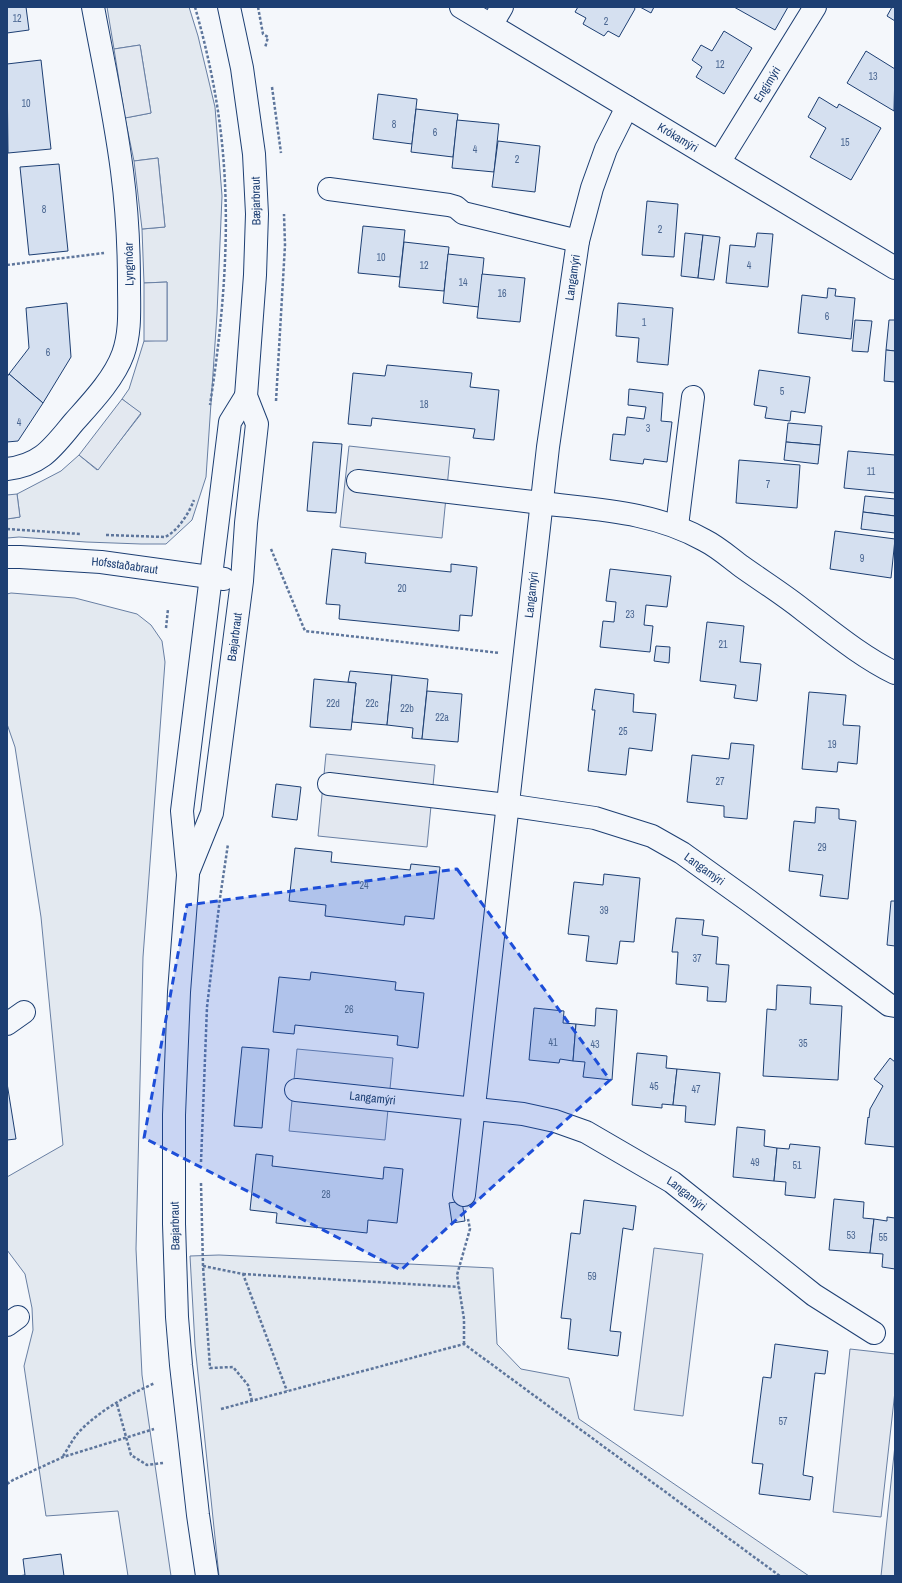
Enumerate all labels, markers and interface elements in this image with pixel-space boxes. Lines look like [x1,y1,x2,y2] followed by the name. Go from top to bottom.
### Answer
[12,12,22,25] house number: 12
[604,15,609,28] house number: 2
[715,58,725,71] house number: 12
[750,63,784,105] street label: Engimýri
[868,70,878,83] house number: 13
[21,97,31,110] house number: 10
[392,118,397,131] house number: 8
[654,119,701,156] street label: Krókamýri
[433,126,438,139] house number: 6
[840,136,850,149] house number: 15
[473,143,478,156] house number: 4
[515,153,520,166] house number: 2
[248,176,264,225] street label: Bæjarbraut
[42,203,47,216] house number: 8
[658,223,663,236] house number: 2
[121,241,137,286] street label: Lyngmóar
[376,251,386,264] house number: 10
[561,253,584,302] street label: Langamýri
[419,259,429,272] house number: 12
[747,259,752,272] house number: 4
[458,276,468,289] house number: 14
[497,287,507,300] house number: 16
[825,310,830,323] house number: 6
[642,316,647,329] house number: 1
[46,346,51,359] house number: 6
[780,385,785,398] house number: 5
[419,398,429,411] house number: 18
[17,416,22,429] house number: 4
[646,422,651,435] house number: 3
[867,465,876,478] house number: 11
[766,478,771,491] house number: 7
[860,552,865,565] house number: 9
[91,553,159,578] street label: Hofsstaðabraut
[521,571,542,619] street label: Langamýri
[397,582,407,595] house number: 20
[625,608,635,621] house number: 23
[224,611,246,662] street label: Bæjarbraut
[718,638,728,651] house number: 21
[326,697,340,710] house number: 22d
[365,697,379,710] house number: 22c
[400,702,414,715] house number: 22b
[435,711,449,724] house number: 22a
[618,725,628,738] house number: 25
[827,738,837,751] house number: 19
[715,775,725,788] house number: 27
[817,841,827,854] house number: 29
[681,849,728,889] street label: Langamýri
[359,879,369,892] house number: 24
[599,904,609,917] house number: 39
[692,952,702,965] house number: 37
[344,1003,354,1016] house number: 26
[548,1036,558,1049] house number: 41
[798,1037,808,1050] house number: 35
[590,1038,600,1051] house number: 43
[649,1080,659,1093] house number: 45
[691,1083,701,1096] house number: 47
[349,1088,397,1109] street label: Langamýri
[750,1156,760,1169] house number: 49
[792,1159,802,1172] house number: 51
[664,1173,710,1214] street label: Langamýri
[321,1188,331,1201] house number: 28
[167,1201,183,1250] street label: Bæjarbraut
[846,1229,856,1242] house number: 53
[878,1231,888,1244] house number: 55
[587,1270,597,1283] house number: 59
[778,1415,788,1428] house number: 57

